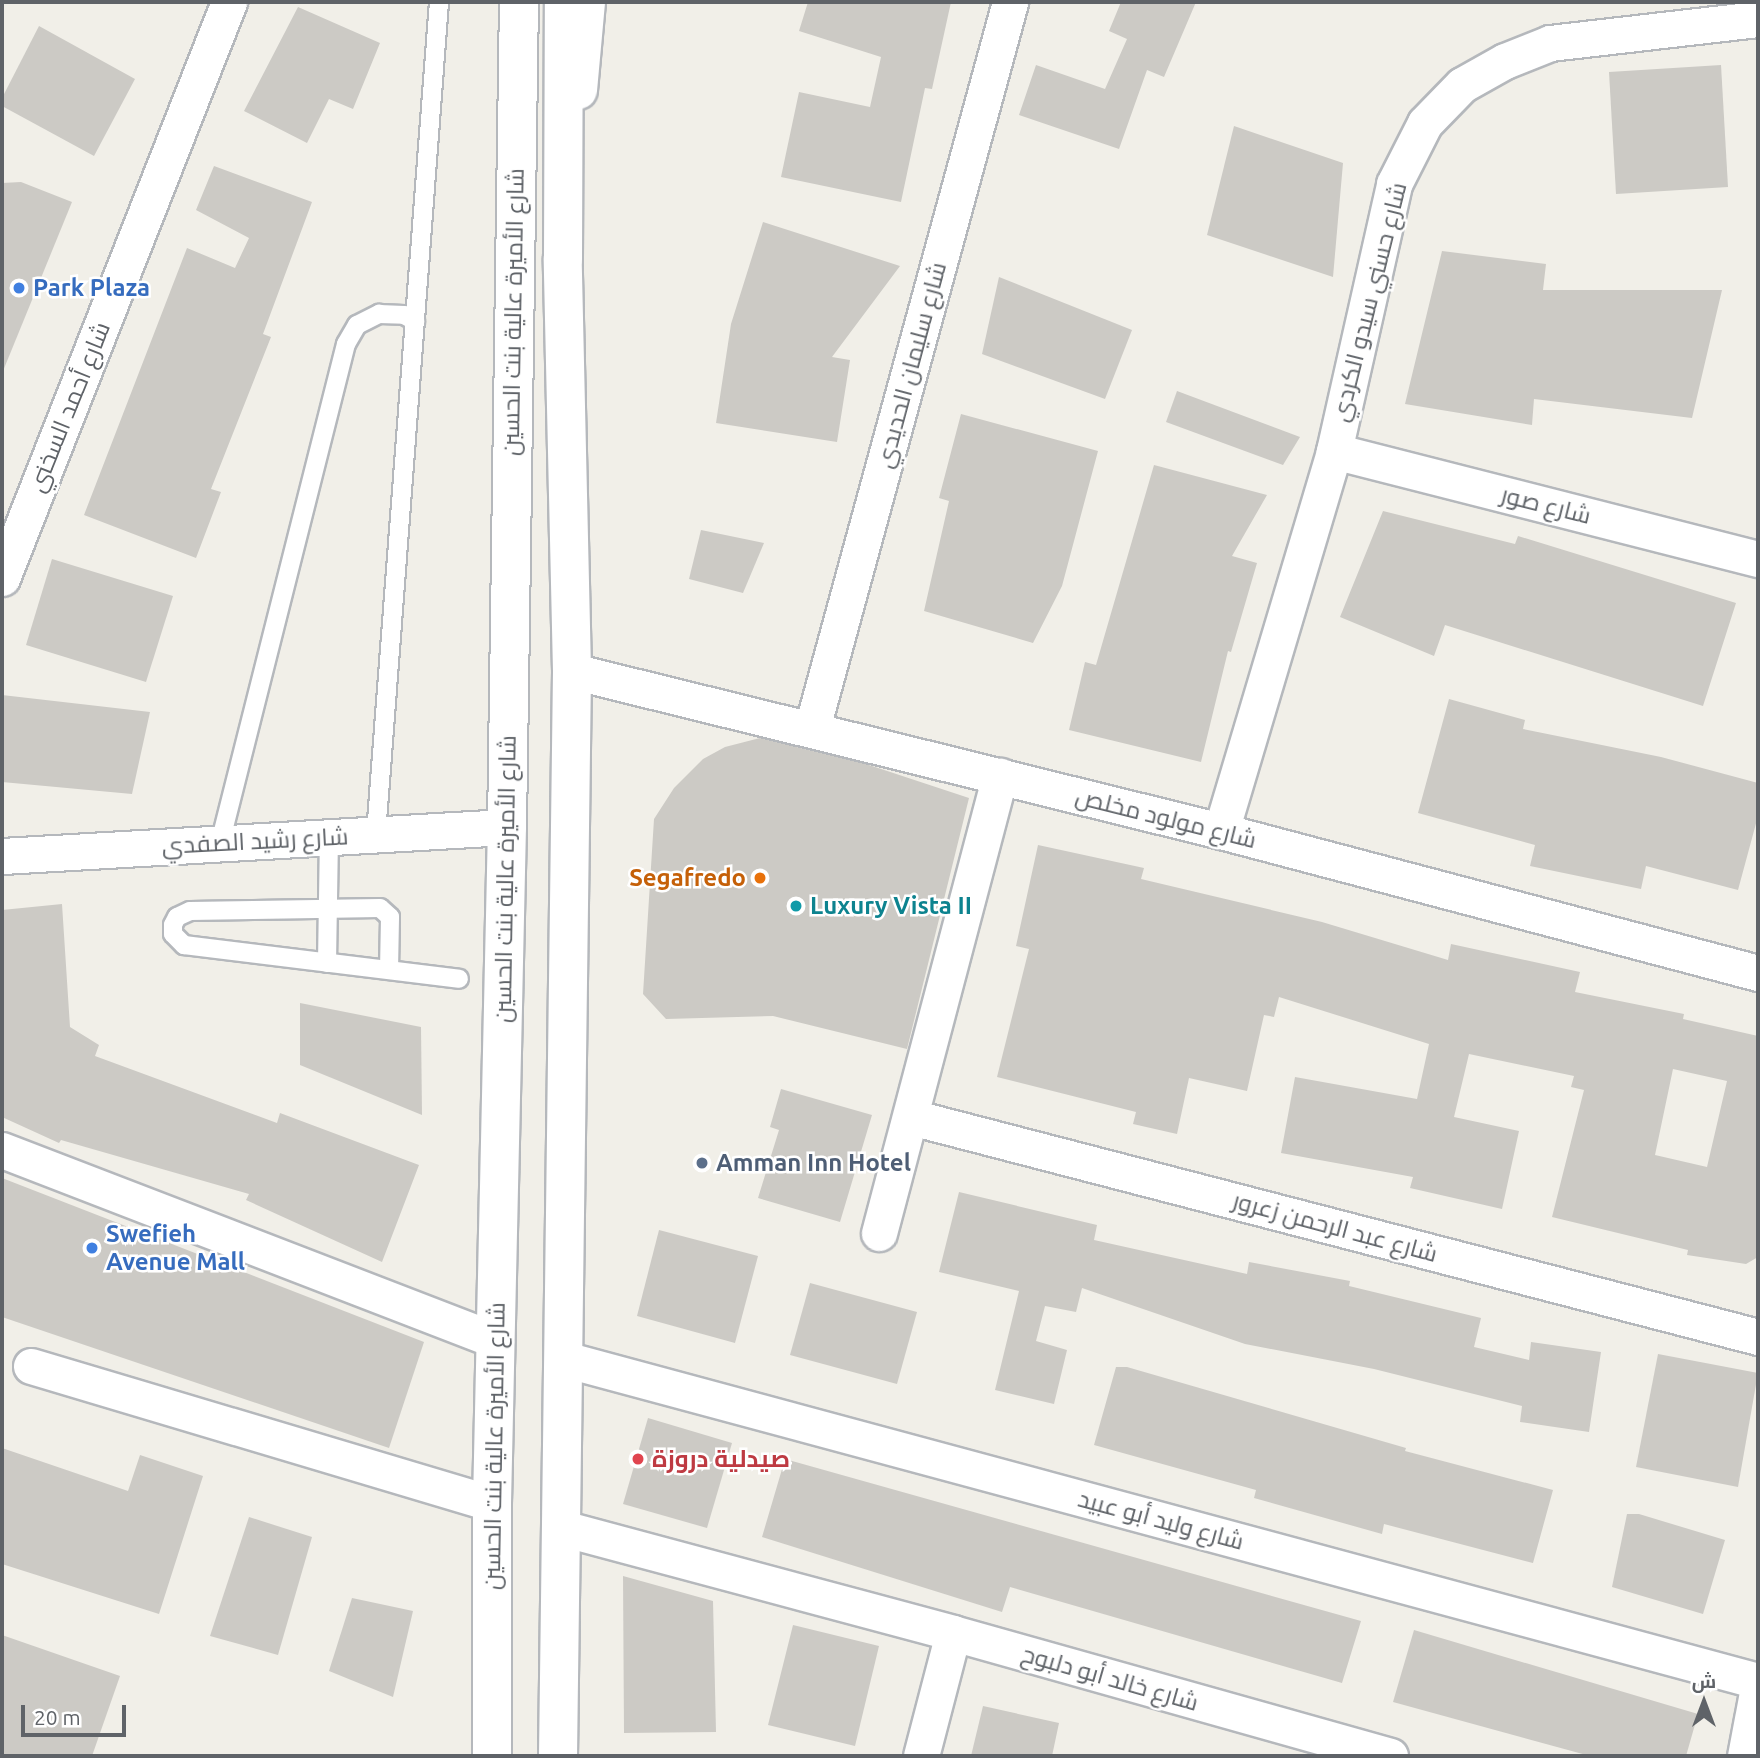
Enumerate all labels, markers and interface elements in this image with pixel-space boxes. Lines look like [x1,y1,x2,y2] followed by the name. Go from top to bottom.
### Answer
[496,168,530,456] street label: شارع الأميرة عالية بنت الحسين
[1325,179,1413,425] street label: شارع حسني سيدو الكردي
[870,259,952,471] street label: شارع سليمان الحديدي
[33,274,150,302] place label: Park Plaza
[11,280,27,296] marker: Park Plaza
[22,318,116,496] street label: شارع أحمد السخني
[1498,480,1594,530] street label: شارع صور
[488,735,522,1023] street label: شارع الأميرة عالية بنت الحسين
[1073,782,1259,854] street label: شارع مولود مخلص
[161,822,349,860] street label: شارع رشيد الصفدي
[629,864,746,892] place label: Segafredo
[752,870,768,886] marker: Segafredo
[810,892,972,920] place label: Luxury Vista II
[788,898,804,914] marker: Luxury Vista II
[716,1149,911,1177] place label: Amman Inn Hotel
[694,1155,710,1171] marker: Amman Inn Hotel
[1229,1186,1441,1268] street label: شارع عبد الرحمن زعرور
[106,1220,245,1276] place label: Swefieh Avenue Mall
[84,1240,100,1256] marker: Swefieh Avenue Mall
[477,1302,511,1590] street label: شارع الأميرة عالية بنت الحسين
[652,1445,790,1473] place label: صيدلية دروزة
[630,1451,646,1467] marker: صيدلية دروزة
[1075,1484,1247,1556] street label: شارع وليد أبو عبيد
[1018,1639,1202,1717] street label: شارع خالد أبو دلبوح
[1669,1667,1739,1737] north arrow
[1692,1670,1716,1692] text: ش
[24,1692,130,1736] scale bar
[34,1705,81,1729] text: 20 m

